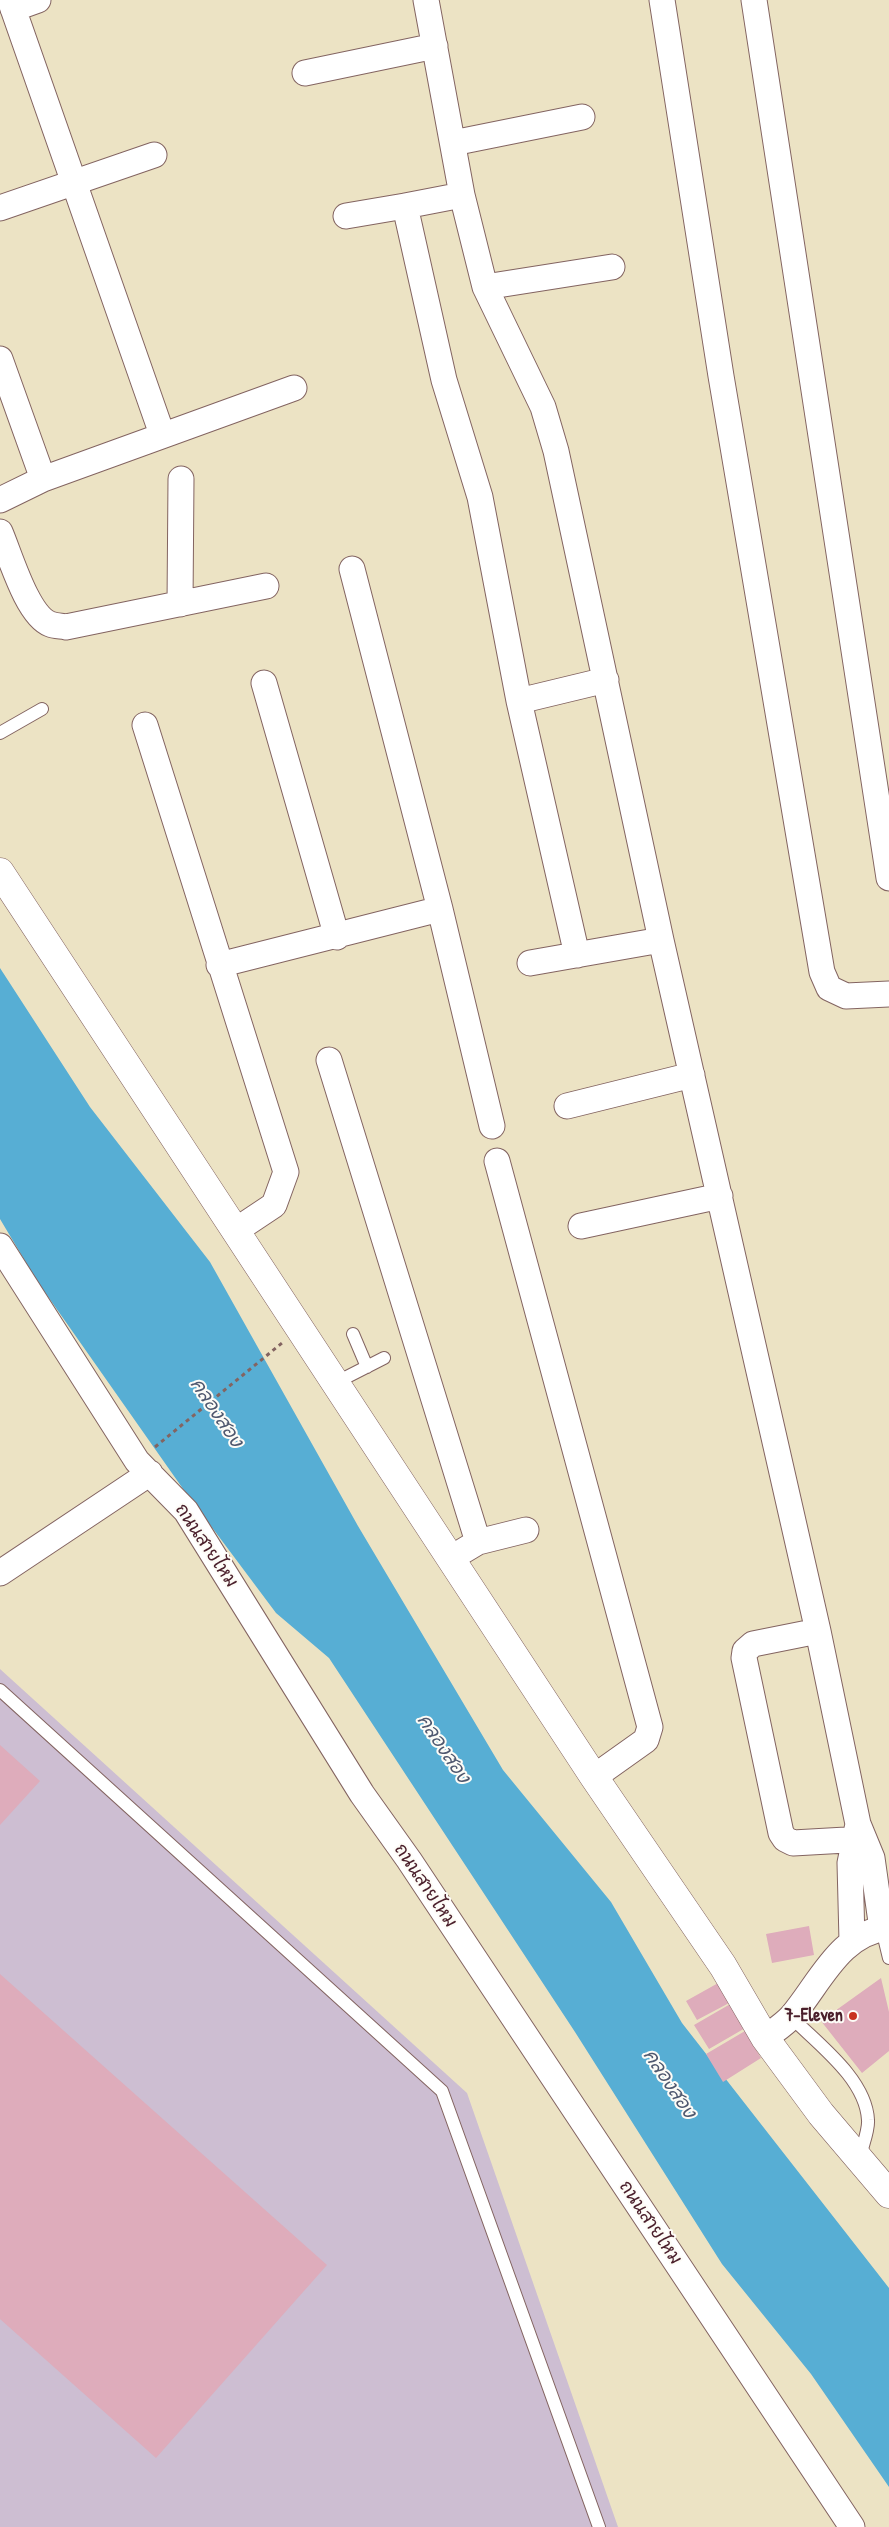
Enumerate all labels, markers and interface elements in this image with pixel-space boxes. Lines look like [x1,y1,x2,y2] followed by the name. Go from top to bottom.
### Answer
[185,1374,247,1452] water label: คลองสอง
[170,1500,242,1592] street label: ถนนสายไหม
[412,1710,474,1788] water label: คลองสอง
[389,1840,461,1932] street label: ถนนสายไหม
[784,2005,843,2027] place label: 7-Eleven
[847,2010,859,2022] marker: 7-Eleven
[638,2045,700,2123] water label: คลองสอง
[614,2177,686,2269] street label: ถนนสายไหม

